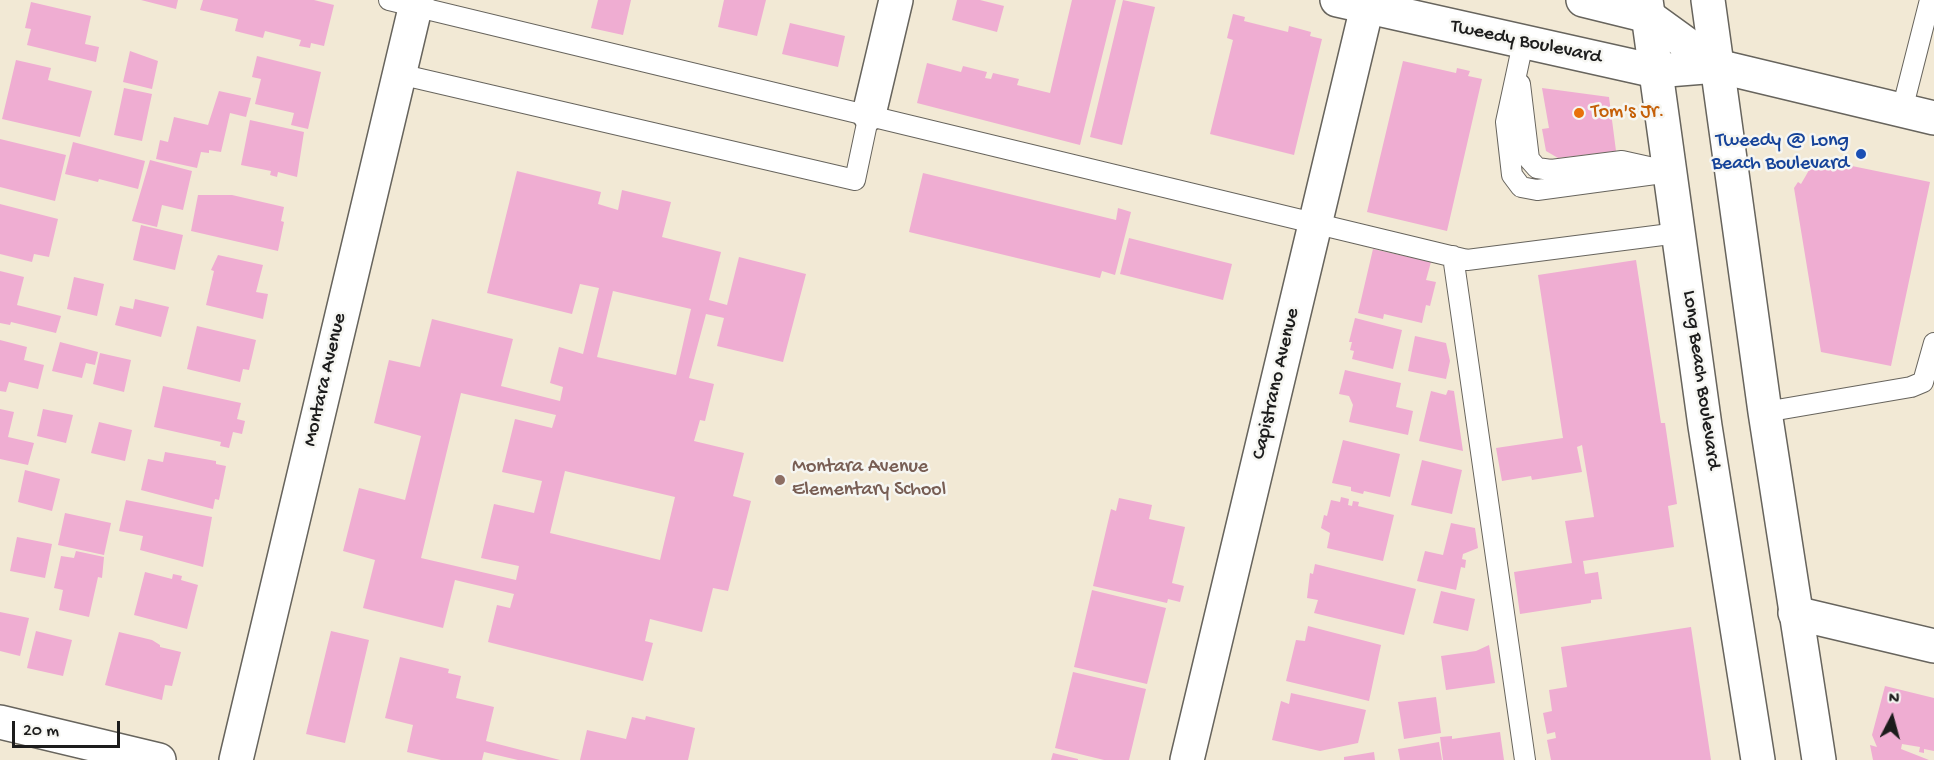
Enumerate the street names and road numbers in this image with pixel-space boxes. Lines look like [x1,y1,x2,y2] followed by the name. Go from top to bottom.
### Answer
[1448,15,1604,71] street label: Tweedy Boulevard
[1676,289,1724,471] street label: Long Beach Boulevard
[1248,306,1306,462] street label: Capistrano Avenue
[299,311,353,449] street label: Montara Avenue

